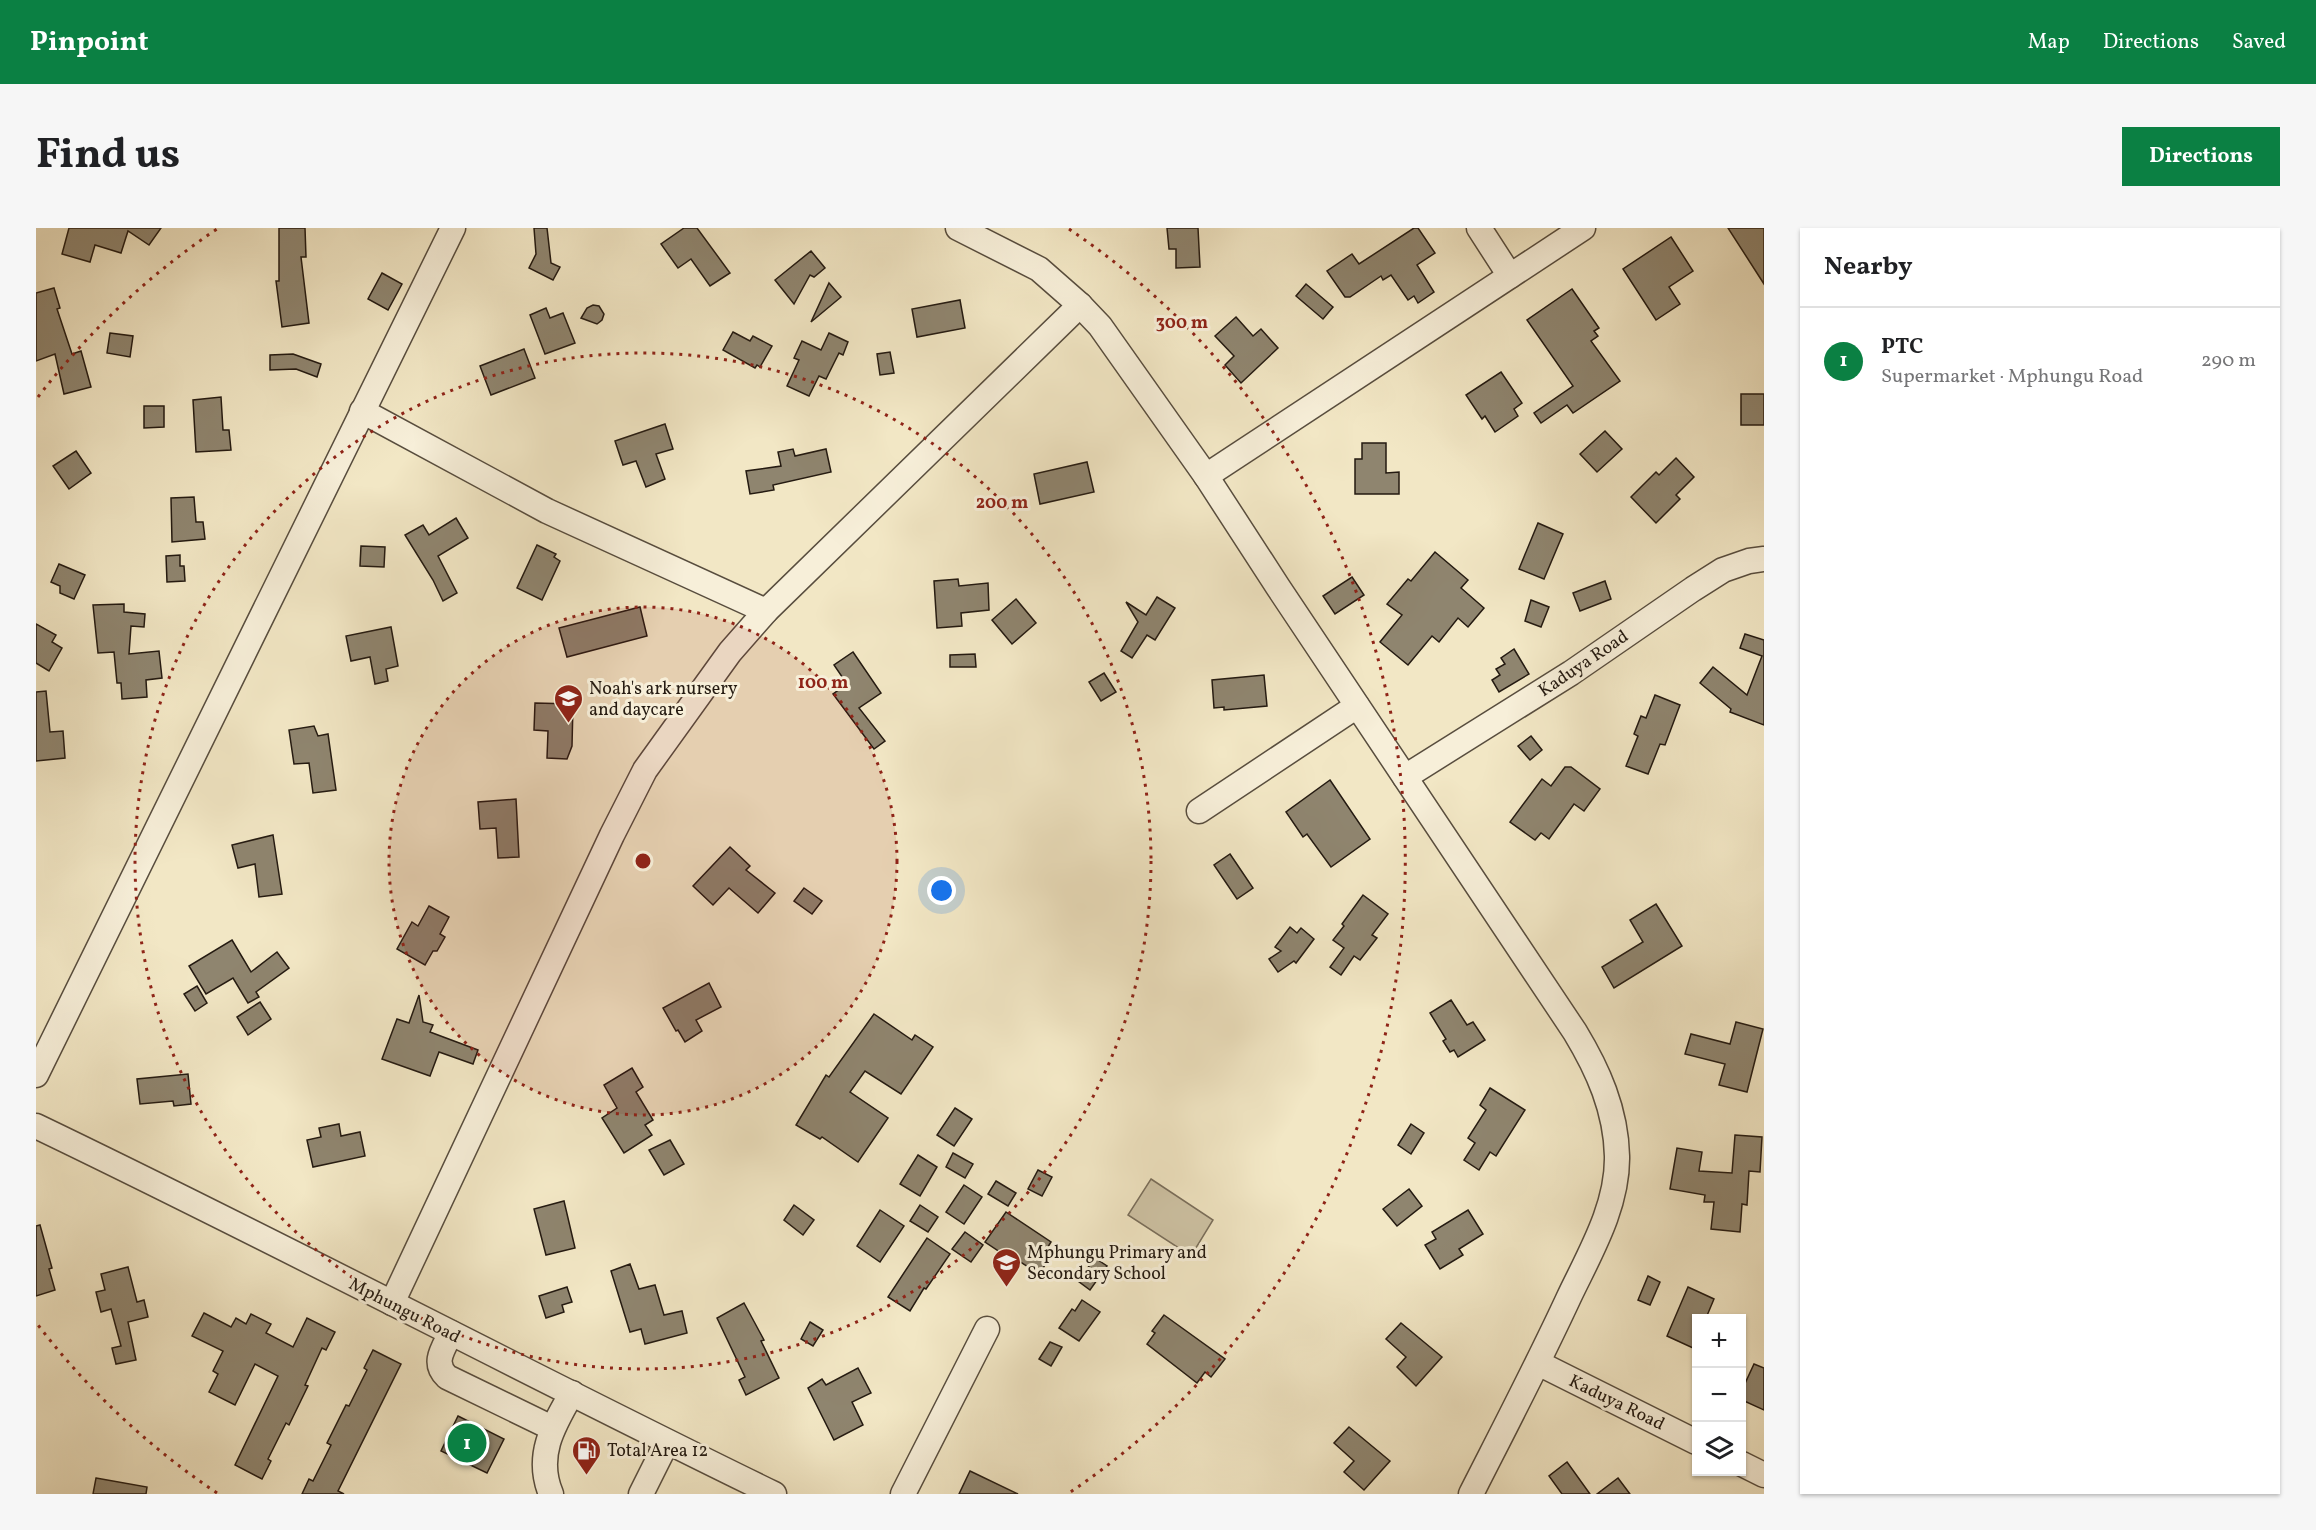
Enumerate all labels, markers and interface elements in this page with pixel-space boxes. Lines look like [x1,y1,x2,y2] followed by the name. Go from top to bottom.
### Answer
[30,23,148,62] text: Pinpoint
[2028,28,2070,57] text: Map
[2103,28,2199,57] text: Directions
[2232,28,2286,57] text: Saved
[36,127,180,186] text: Find us
[2122,127,2280,186] button: Directions
[1824,249,1913,285] text: Nearby
[1156,311,1208,336] text: 300 m
[1881,332,1923,363] text: PTC
[1839,347,1848,375] text: 1
[2201,347,2256,375] text: 290 m
[1881,363,2143,391] text: Supermarket · Mphungu Road
[976,491,1028,516] text: 200 m
[1534,625,1634,704] street label: Kaduya Road
[798,671,848,696] text: 100 m
[589,677,738,723] place label: Noah's ark nursery and daycare
[552,682,584,724] school or university icon: Noah's ark nursery and daycare
[633,851,653,871] centre of rings
[927,876,956,905] your location
[1027,1241,1207,1287] place label: Mphungu Primary and Secondary School
[990,1246,1022,1288] school or university icon: Mphungu Primary and Secondary School
[344,1272,464,1350] street label: Mphungu Road
[1692,1314,1746,1476] map controls
[1692,1314,1746,1368] button: +
[1692,1368,1746,1422] button: −
[1564,1369,1669,1437] street label: Kaduya Road
[448,1420,486,1466] pin: 1
[1692,1422,1746,1476] button: layers
[570,1434,602,1476] fuel station icon: Total Area 12
[607,1439,708,1464] place label: Total Area 12

